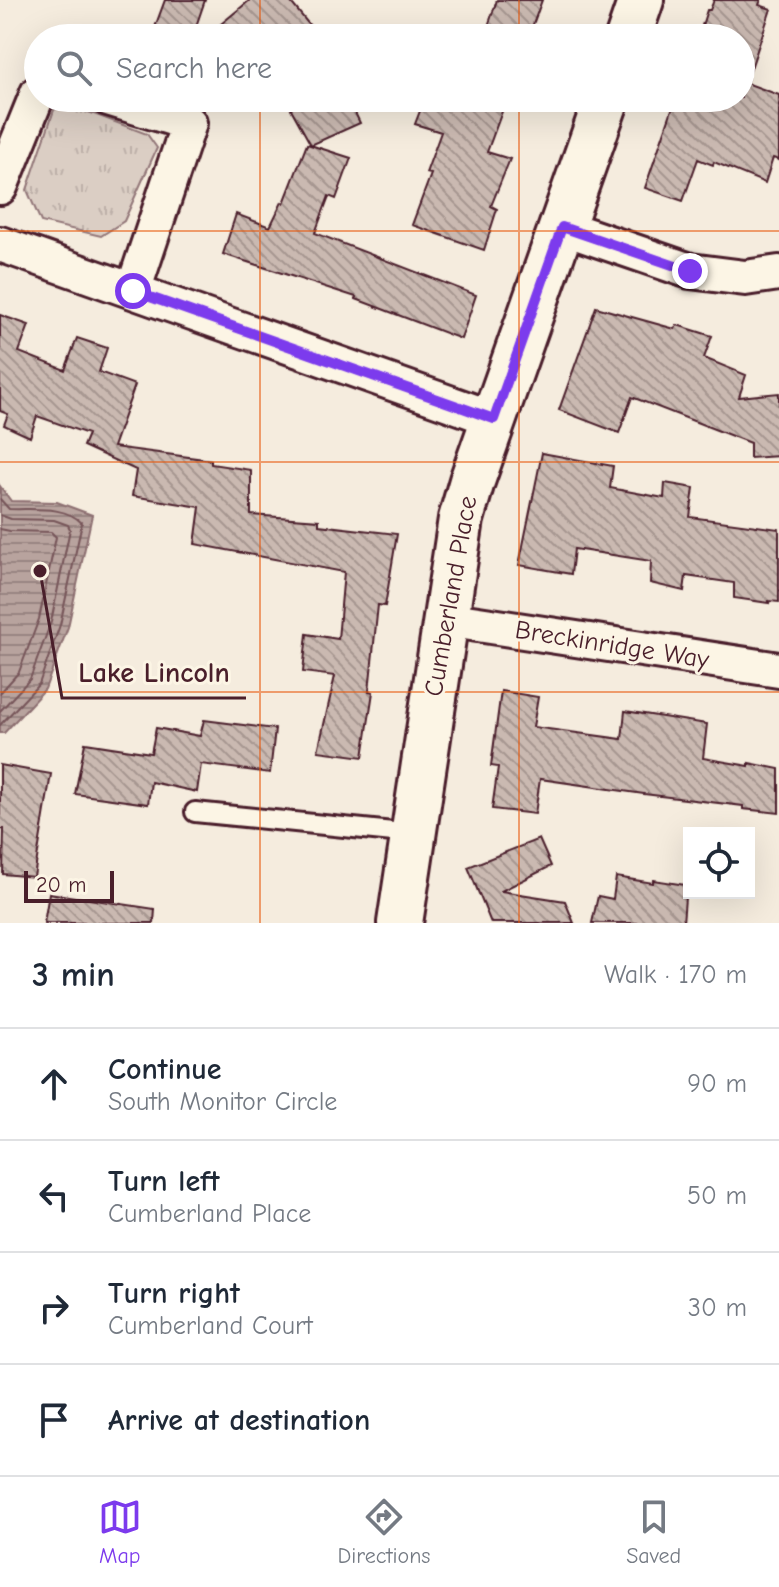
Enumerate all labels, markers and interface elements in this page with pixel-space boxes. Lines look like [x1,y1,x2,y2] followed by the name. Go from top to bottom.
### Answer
[24,24,755,112] search box
[52,46,96,90] icon: search
[116,51,272,86] text: Search here
[672,253,708,289] route end
[115,273,151,309] route start
[419,493,483,699] street label: Cumberland Place
[513,615,711,675] street label: Breckinridge Way
[62,646,246,698] callout: Lake Lincoln
[78,657,230,689] text: Lake Lincoln
[683,827,755,899] map controls
[683,827,755,899] button: locate
[24,867,114,903] scale bar
[36,872,86,898] text: 20 m
[32,955,115,995] text: 3 min
[604,960,747,990] text: Walk · 170 m
[108,1052,222,1087] text: Continue
[32,1062,76,1106] icon: ahead
[687,1069,747,1099] text: 90 m
[108,1087,337,1117] text: South Monitor Circle
[108,1164,220,1199] text: Turn left
[32,1174,76,1218] icon: left
[687,1181,747,1211] text: 50 m
[108,1199,311,1229] text: Cumberland Place
[108,1276,240,1311] text: Turn right
[32,1286,76,1330] icon: right
[688,1293,747,1323] text: 30 m
[108,1311,313,1341] text: Cumberland Court
[32,1398,76,1442] icon: arrive
[108,1403,370,1438] text: Arrive at destination
[98,1495,142,1569] tab: Map
[338,1495,431,1569] tab: Directions
[626,1495,681,1569] tab: Saved

